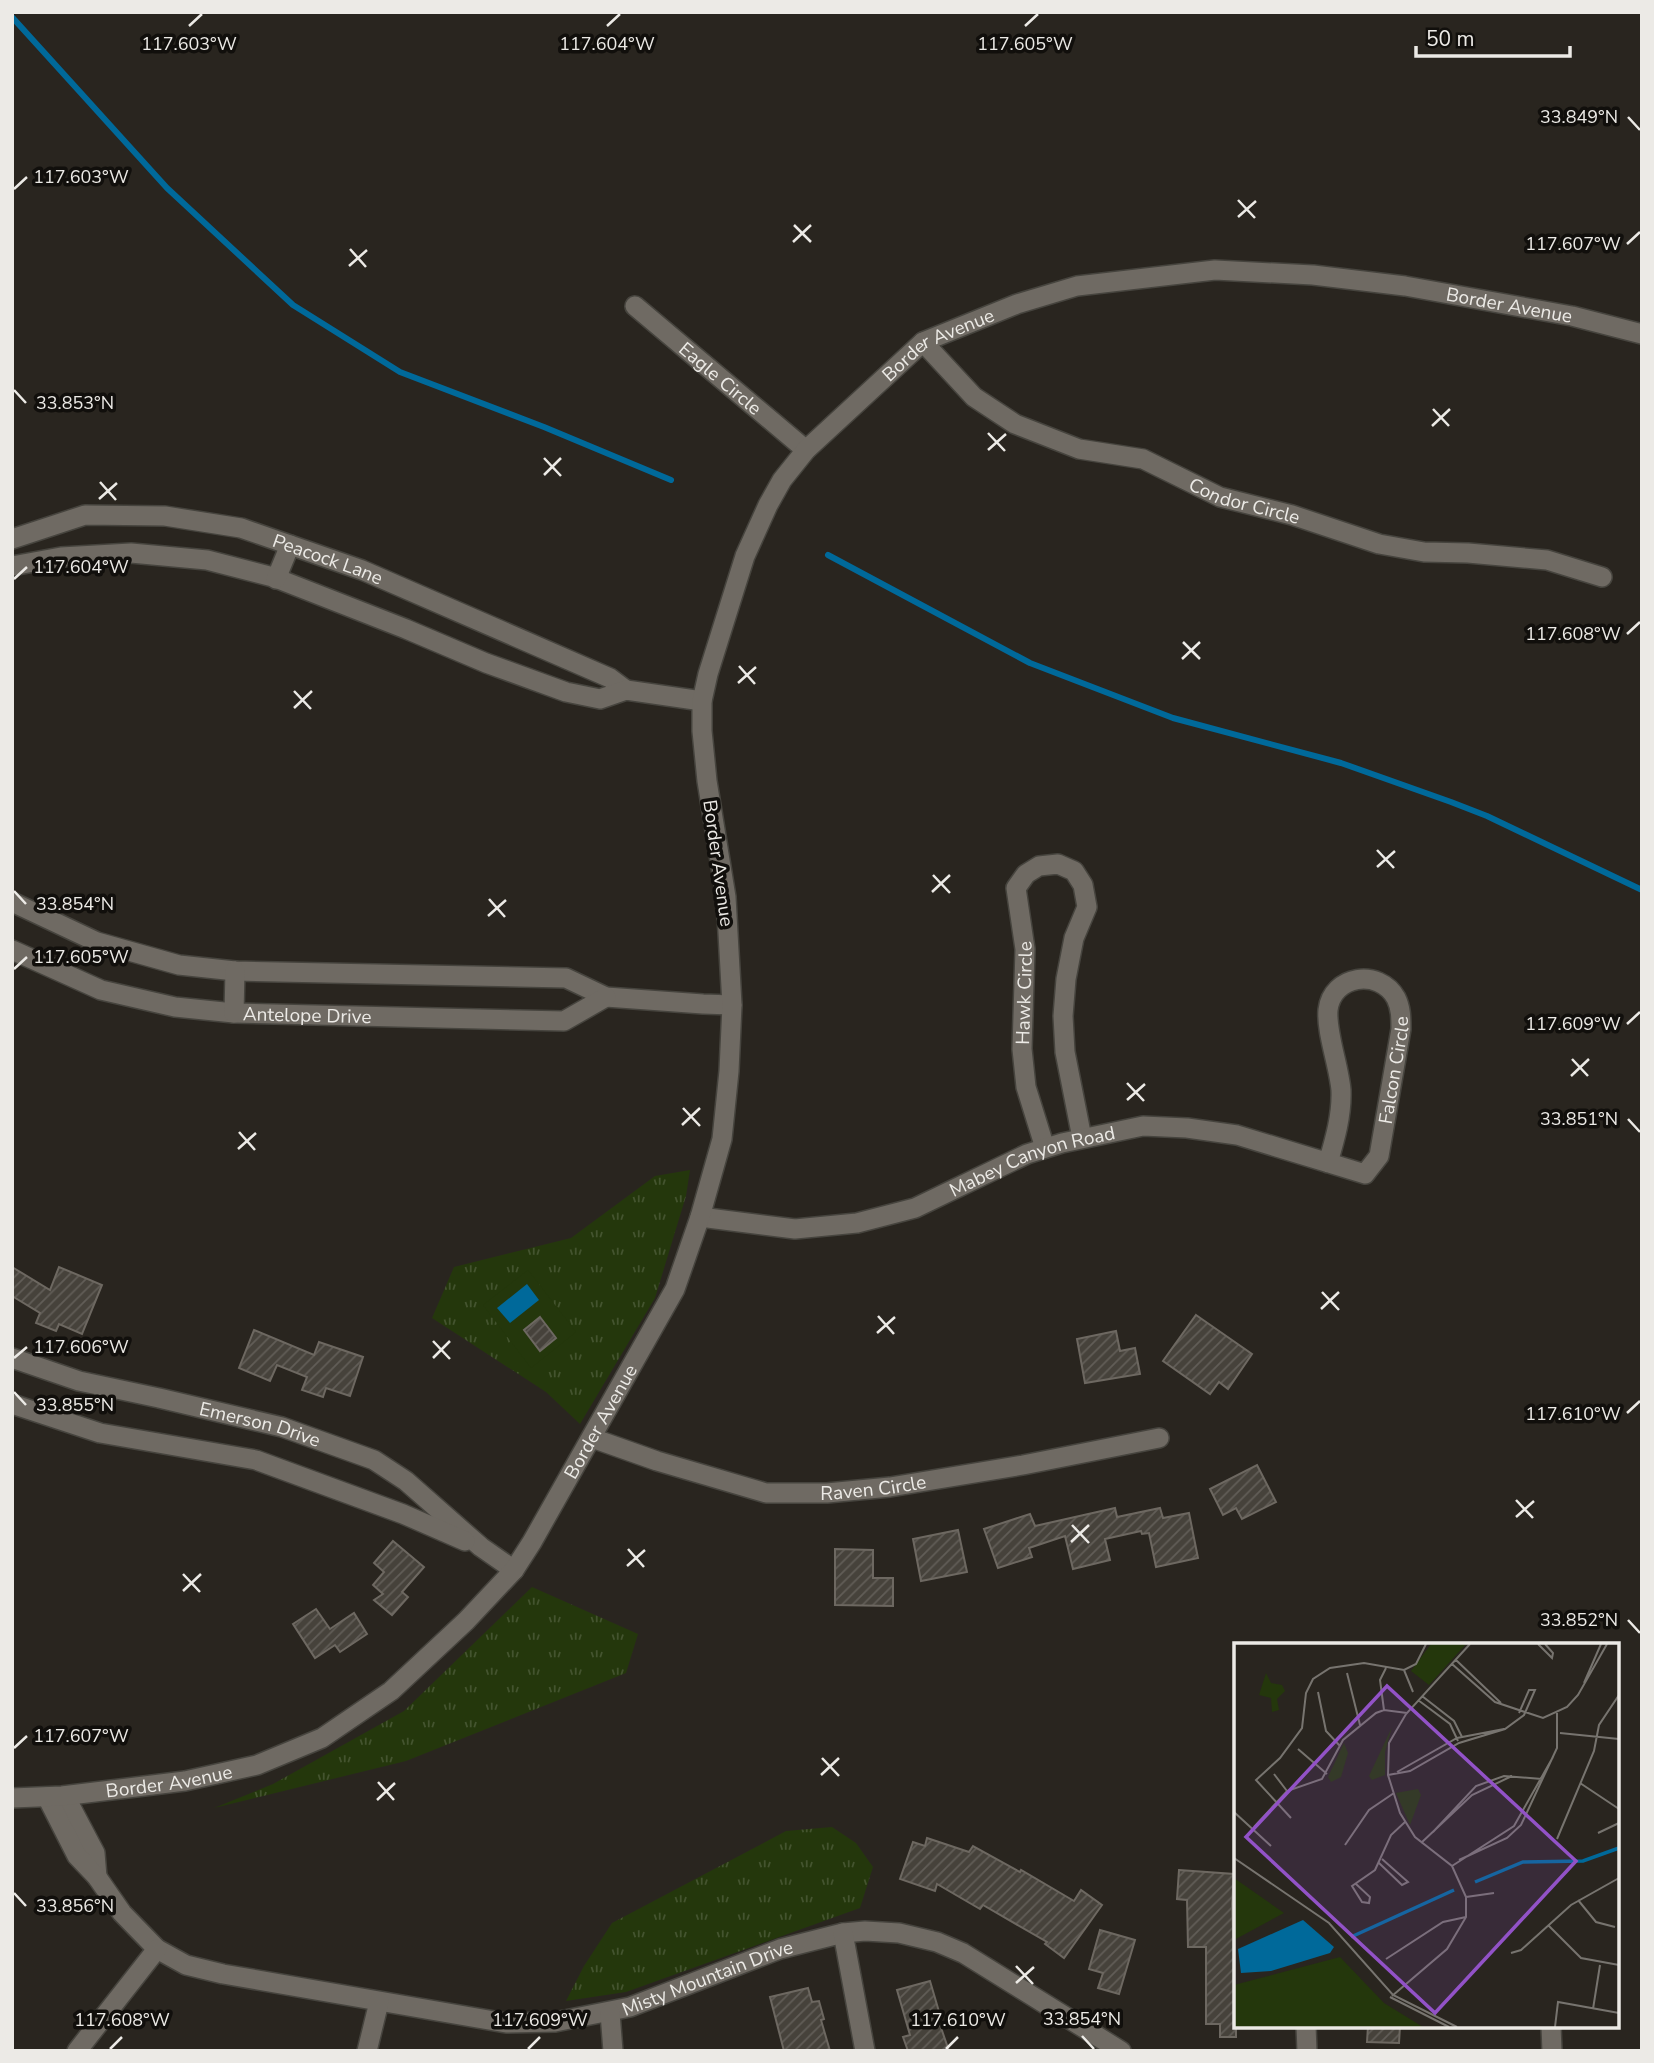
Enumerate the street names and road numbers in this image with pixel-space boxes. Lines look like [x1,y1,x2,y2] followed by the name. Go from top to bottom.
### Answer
[1444,282,1574,330] street label: Border Avenue
[877,303,998,388] street label: Border Avenue
[673,336,767,421] street label: Eagle Circle
[1184,472,1303,531] street label: Condor Circle
[269,528,387,592] street label: Peacock Lane
[696,798,740,928] street label: Border Avenue
[1010,940,1039,1045] street label: Hawk Circle
[243,1001,372,1030] street label: Antelope Drive
[1373,1016,1415,1126] street label: Falcon Circle
[945,1120,1117,1204] street label: Mabey Canyon Road
[558,1360,644,1484] street label: Border Avenue
[197,1396,324,1454] street label: Emerson Drive
[820,1469,928,1507] street label: Raven Circle
[104,1759,235,1805] street label: Border Avenue
[618,1934,796,2023] street label: Misty Mountain Drive

